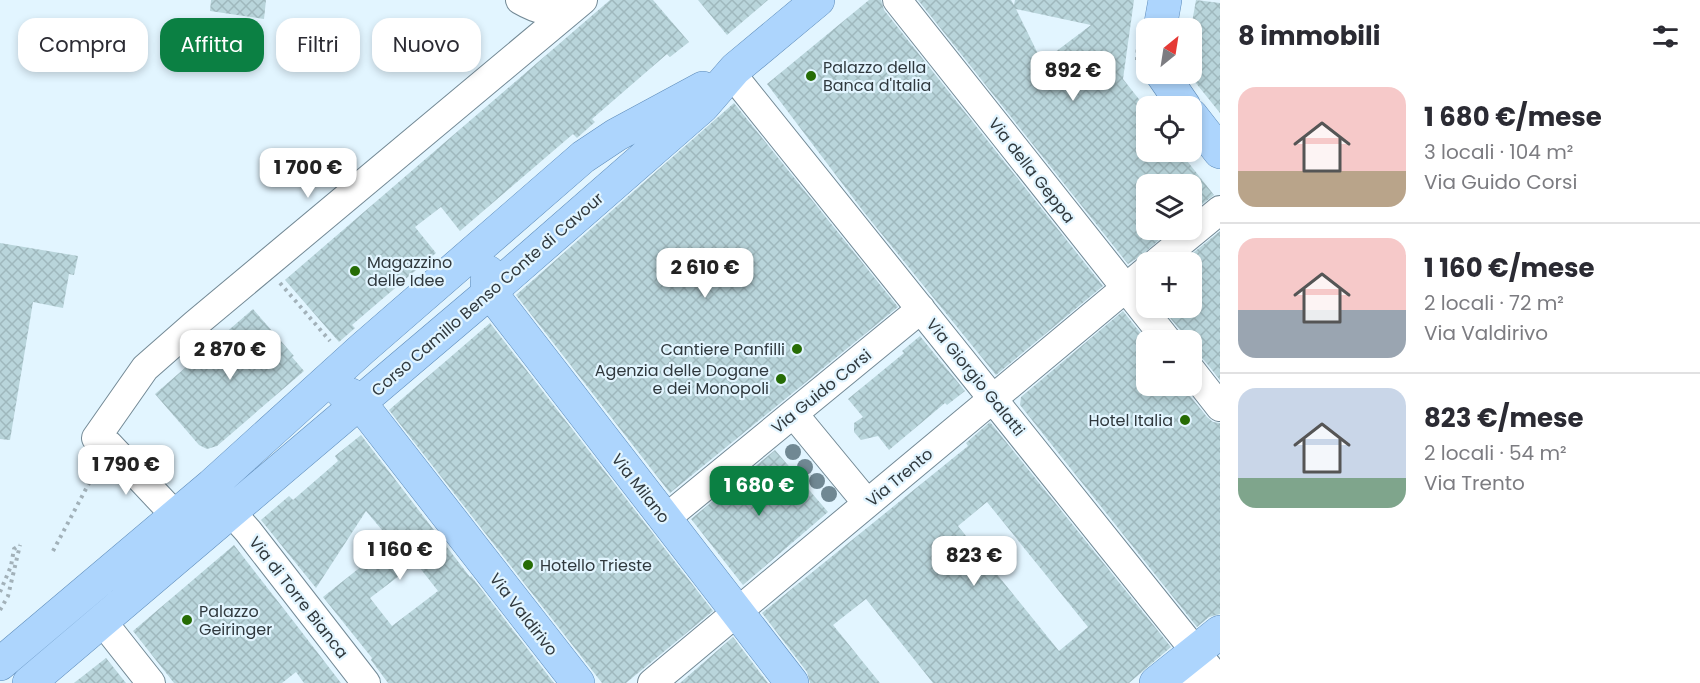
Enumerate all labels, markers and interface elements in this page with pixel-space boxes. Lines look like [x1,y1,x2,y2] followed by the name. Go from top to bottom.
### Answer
[18,18,148,72] chip: Compra
[160,18,264,72] chip: Affitta
[276,18,360,72] chip: Filtri
[372,18,481,72] chip: Nuovo
[1136,18,1202,84] north arrow
[1136,18,1202,396] map controls
[1238,18,1380,54] text: 8 immobili
[1649,20,1682,53] icon: filters
[1031,51,1115,102] pin: 892 €
[823,56,931,97] place label: Palazzo della Banca d'Italia
[1045,56,1101,84] text: 892 €
[804,69,818,83] marker: Palazzo della Banca d'Italia
[1136,96,1202,162] button: locate
[1424,99,1602,135] text: 1 680 €/mese
[1286,111,1358,183] icon: home
[983,113,1080,228] street label: Via della Geppa
[1424,138,1573,166] text: 3 locali · 104 m²
[253,148,363,199] pin: 1 700 €
[274,153,342,181] text: 1 700 €
[1424,168,1577,196] text: Via Guido Corsi
[1136,174,1202,240] button: layers
[366,187,608,402] street label: Corso Camillo Benso Conte di Cavour
[650,248,760,299] pin: 2 610 €
[1424,250,1595,286] text: 1 160 €/mese
[367,251,452,292] place label: Magazzino delle Idee
[1136,252,1202,318] button: +
[670,253,740,281] text: 2 610 €
[1286,262,1358,334] icon: home
[348,264,362,278] marker: Magazzino delle Idee
[1424,289,1564,317] text: 2 locali · 72 m²
[921,314,1030,441] street label: Via Giorgio Galatti
[1424,319,1548,347] text: Via Valdirivo
[175,330,285,381] pin: 2 870 €
[1136,330,1202,396] button: −
[194,335,266,363] text: 2 870 €
[660,338,785,361] place label: Cantiere Panfilli
[790,342,804,356] marker: Cantiere Panfilli
[766,344,876,439] street label: Via Guido Corsi
[595,359,769,400] place label: Agenzia delle Dogane e dei Monopoli
[774,372,788,386] marker: Agenzia delle Dogane e dei Monopoli
[1424,400,1583,436] text: 823 €/mese
[1088,409,1173,432] place label: Hotel Italia
[1286,412,1358,484] icon: home
[1178,413,1192,427] marker: Hotel Italia
[1424,439,1567,467] text: 2 locali · 54 m²
[861,443,938,512] street label: Via Trento
[71,445,181,496] pin: 1 790 €
[606,449,675,528] street label: Via Milano
[92,450,160,478] text: 1 790 €
[704,466,814,517] pin: 1 680 €
[1424,469,1525,497] text: Via Trento
[724,471,794,499] text: 1 680 €
[345,530,455,581] pin: 1 160 €
[244,531,354,663] street label: Via di Torre Bianca
[367,535,433,563] text: 1 160 €
[932,536,1016,587] pin: 823 €
[946,541,1002,569] text: 823 €
[540,554,652,577] place label: Hotello Trieste
[521,558,535,572] marker: Hotello Trieste
[484,568,563,661] street label: Via Valdirivo
[199,600,272,641] place label: Palazzo Geiringer
[180,613,194,627] marker: Palazzo Geiringer

